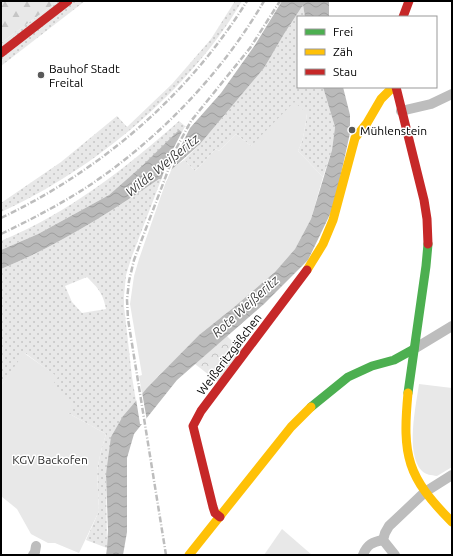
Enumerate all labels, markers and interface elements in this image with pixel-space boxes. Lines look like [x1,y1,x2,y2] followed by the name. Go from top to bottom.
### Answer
[297,16,437,88] legend
[333,25,353,38] text: Frei
[333,45,353,58] text: Zäh
[49,62,120,89] place label: Bauhof Stadt Freital
[333,65,357,78] text: Stau
[36,70,46,80] marker: Bauhof Stadt Freital
[360,124,427,137] place label: Mühlenstein
[347,125,357,135] marker: Mühlenstein
[123,130,203,200] water label: Wilde Weißeritz
[209,272,283,340] water label: Rote Weißeritz
[194,311,264,397] street label: Weißeritzgäßchen
[12,453,88,466] park label: KGV Backofen

